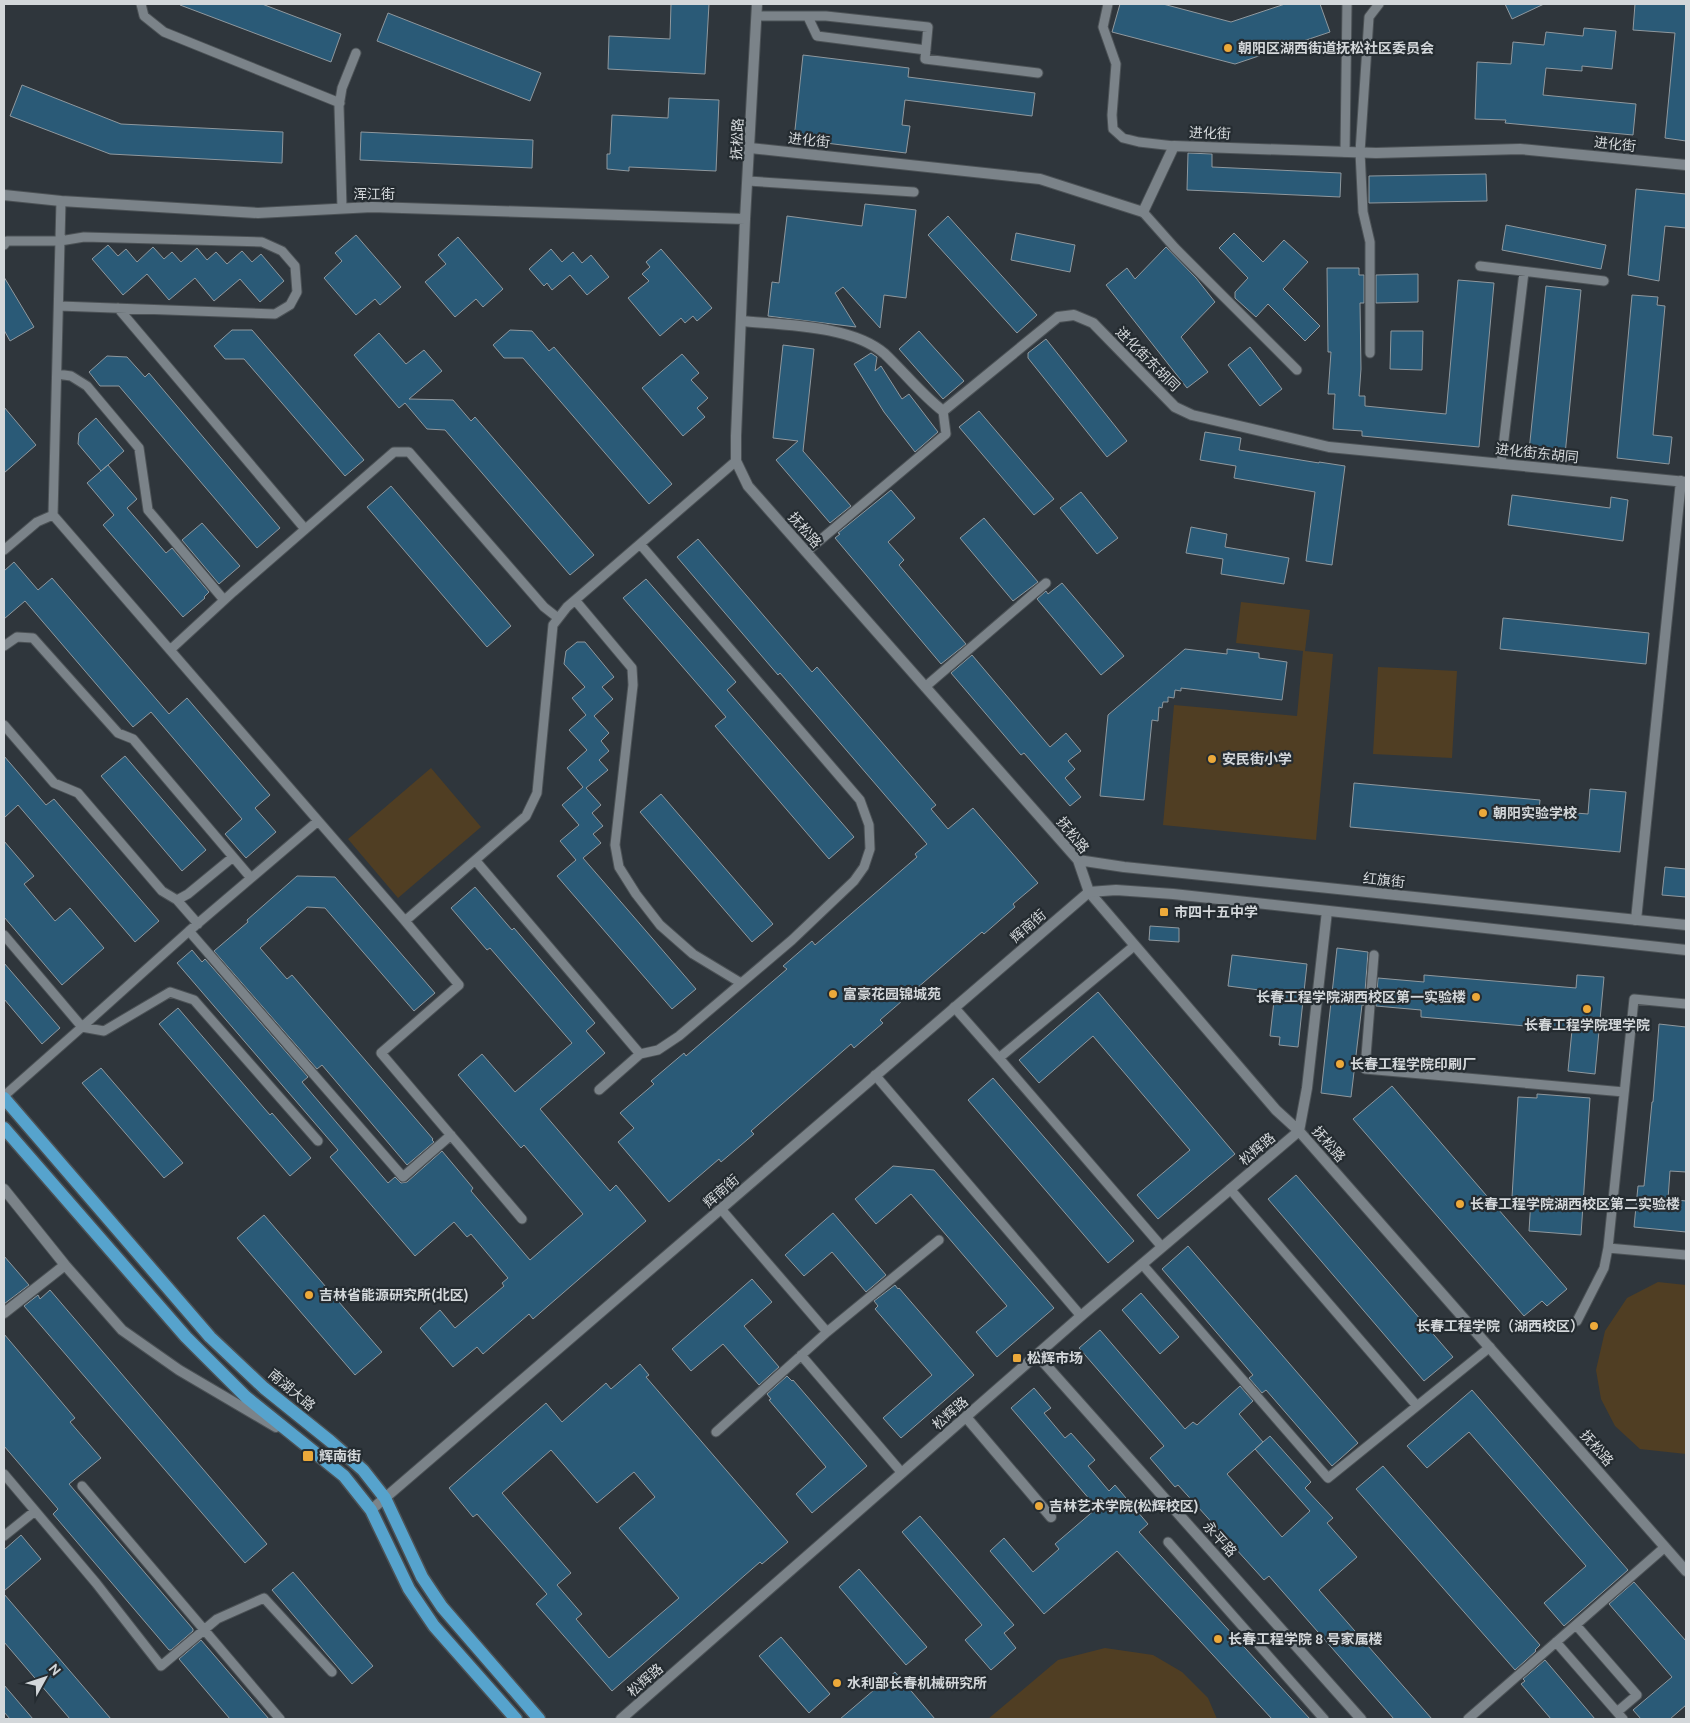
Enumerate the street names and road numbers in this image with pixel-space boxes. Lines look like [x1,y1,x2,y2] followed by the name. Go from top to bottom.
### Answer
[728,118,746,160] street label: 抚松路
[1189,124,1231,142] street label: 进化街
[787,130,831,150] street label: 进化街
[1593,134,1637,154] street label: 进化街
[353,186,395,202] street label: 浑江街
[1113,324,1183,394] street label: 进化街东胡同
[1494,441,1580,465] street label: 进化街东胡同
[785,509,825,551] street label: 抚松路
[1054,814,1092,856] street label: 抚松路
[1362,870,1406,890] street label: 红旗街
[1007,906,1049,946] street label: 辉南街
[1309,1123,1349,1165] street label: 抚松路
[1236,1129,1278,1169] street label: 松辉路
[700,1171,742,1211] street label: 辉南街
[265,1366,319,1414] street label: 南湖大路
[929,1393,971,1433] street label: 松辉路
[1577,1427,1617,1469] street label: 抚松路
[1200,1518,1240,1560] street label: 永平路
[624,1660,666,1700] street label: 松辉路

